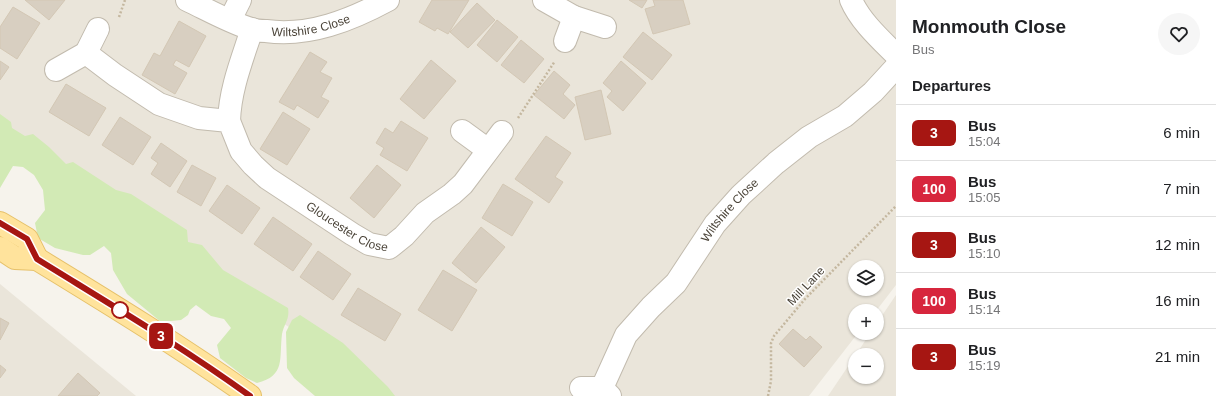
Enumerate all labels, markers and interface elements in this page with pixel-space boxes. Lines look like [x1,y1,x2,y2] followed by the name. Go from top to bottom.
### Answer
[271,12,352,39] street label: Wiltshire Close
[1158,13,1200,55] button: heart
[912,16,1066,37] text: Monmouth Close
[912,42,934,57] text: Bus
[912,77,991,94] text: Departures
[968,117,996,134] text: Bus
[1163,124,1200,141] text: 6 min
[930,125,938,141] text: 3
[968,134,1001,149] text: 15:04
[968,173,996,190] text: Bus
[698,175,761,245] street label: Wiltshire Close
[1163,180,1200,197] text: 7 min
[922,181,946,197] text: 100
[968,190,1001,205] text: 15:05
[304,199,389,255] street label: Gloucester Close
[968,229,996,246] text: Bus
[1155,236,1200,253] text: 12 min
[930,237,938,253] text: 3
[968,246,1001,261] text: 15:10
[848,260,884,384] map controls
[848,260,884,296] button: layers
[785,263,828,308] street label: Mill Lane
[968,285,996,302] text: Bus
[1155,292,1200,309] text: 16 min
[922,293,946,309] text: 100
[111,301,129,319] unlabelled marker
[968,302,1001,317] text: 15:14
[848,304,884,340] button: +
[148,323,174,349] line badge: 3
[157,328,165,344] text: 3
[968,341,996,358] text: Bus
[848,348,884,384] button: −
[1155,348,1200,365] text: 21 min
[930,349,938,365] text: 3
[968,358,1001,373] text: 15:19

